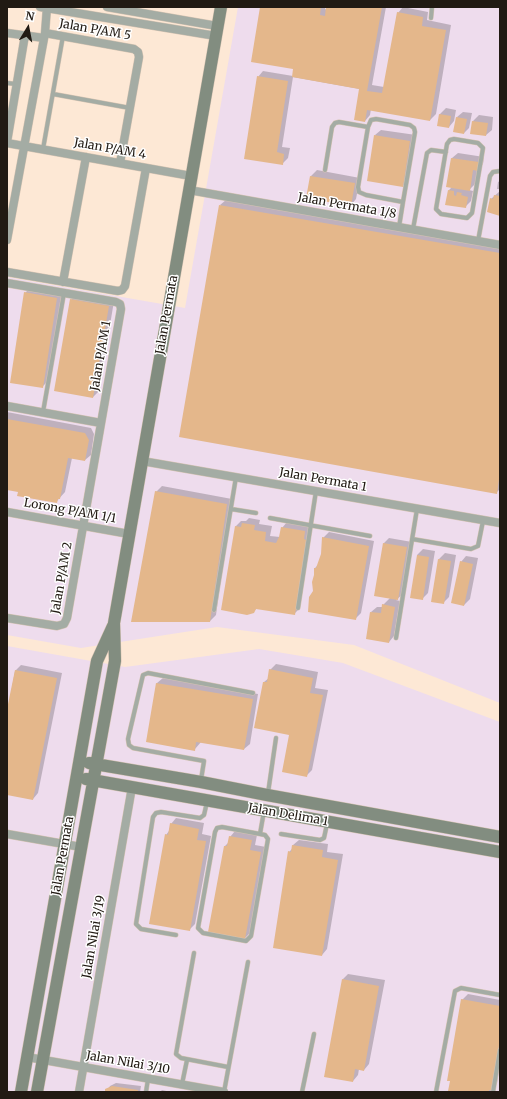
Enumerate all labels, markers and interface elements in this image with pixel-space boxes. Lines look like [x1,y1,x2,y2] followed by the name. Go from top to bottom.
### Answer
[8,8,48,48] north arrow
[25,9,36,24] text: N
[58,17,132,43] street label: Jalan P/AM 5
[73,136,147,162] street label: Jalan P/AM 4
[297,190,397,222] street label: Jalan Permata 1/8
[153,274,181,356] street label: Jalan Permata
[88,320,114,392] street label: Jalan P/AM 1
[278,465,368,495] street label: Jalan Permata 1
[23,496,117,526] street label: Lorong P/AM 1/1
[49,541,75,615] street label: Jalan P/AM 2
[247,801,329,829] street label: Jalan Delima 1
[49,815,77,897] street label: Jalan Permata
[80,894,108,980] street label: Jalan Nilai 3/19
[85,1049,171,1077] street label: Jalan Nilai 3/10

